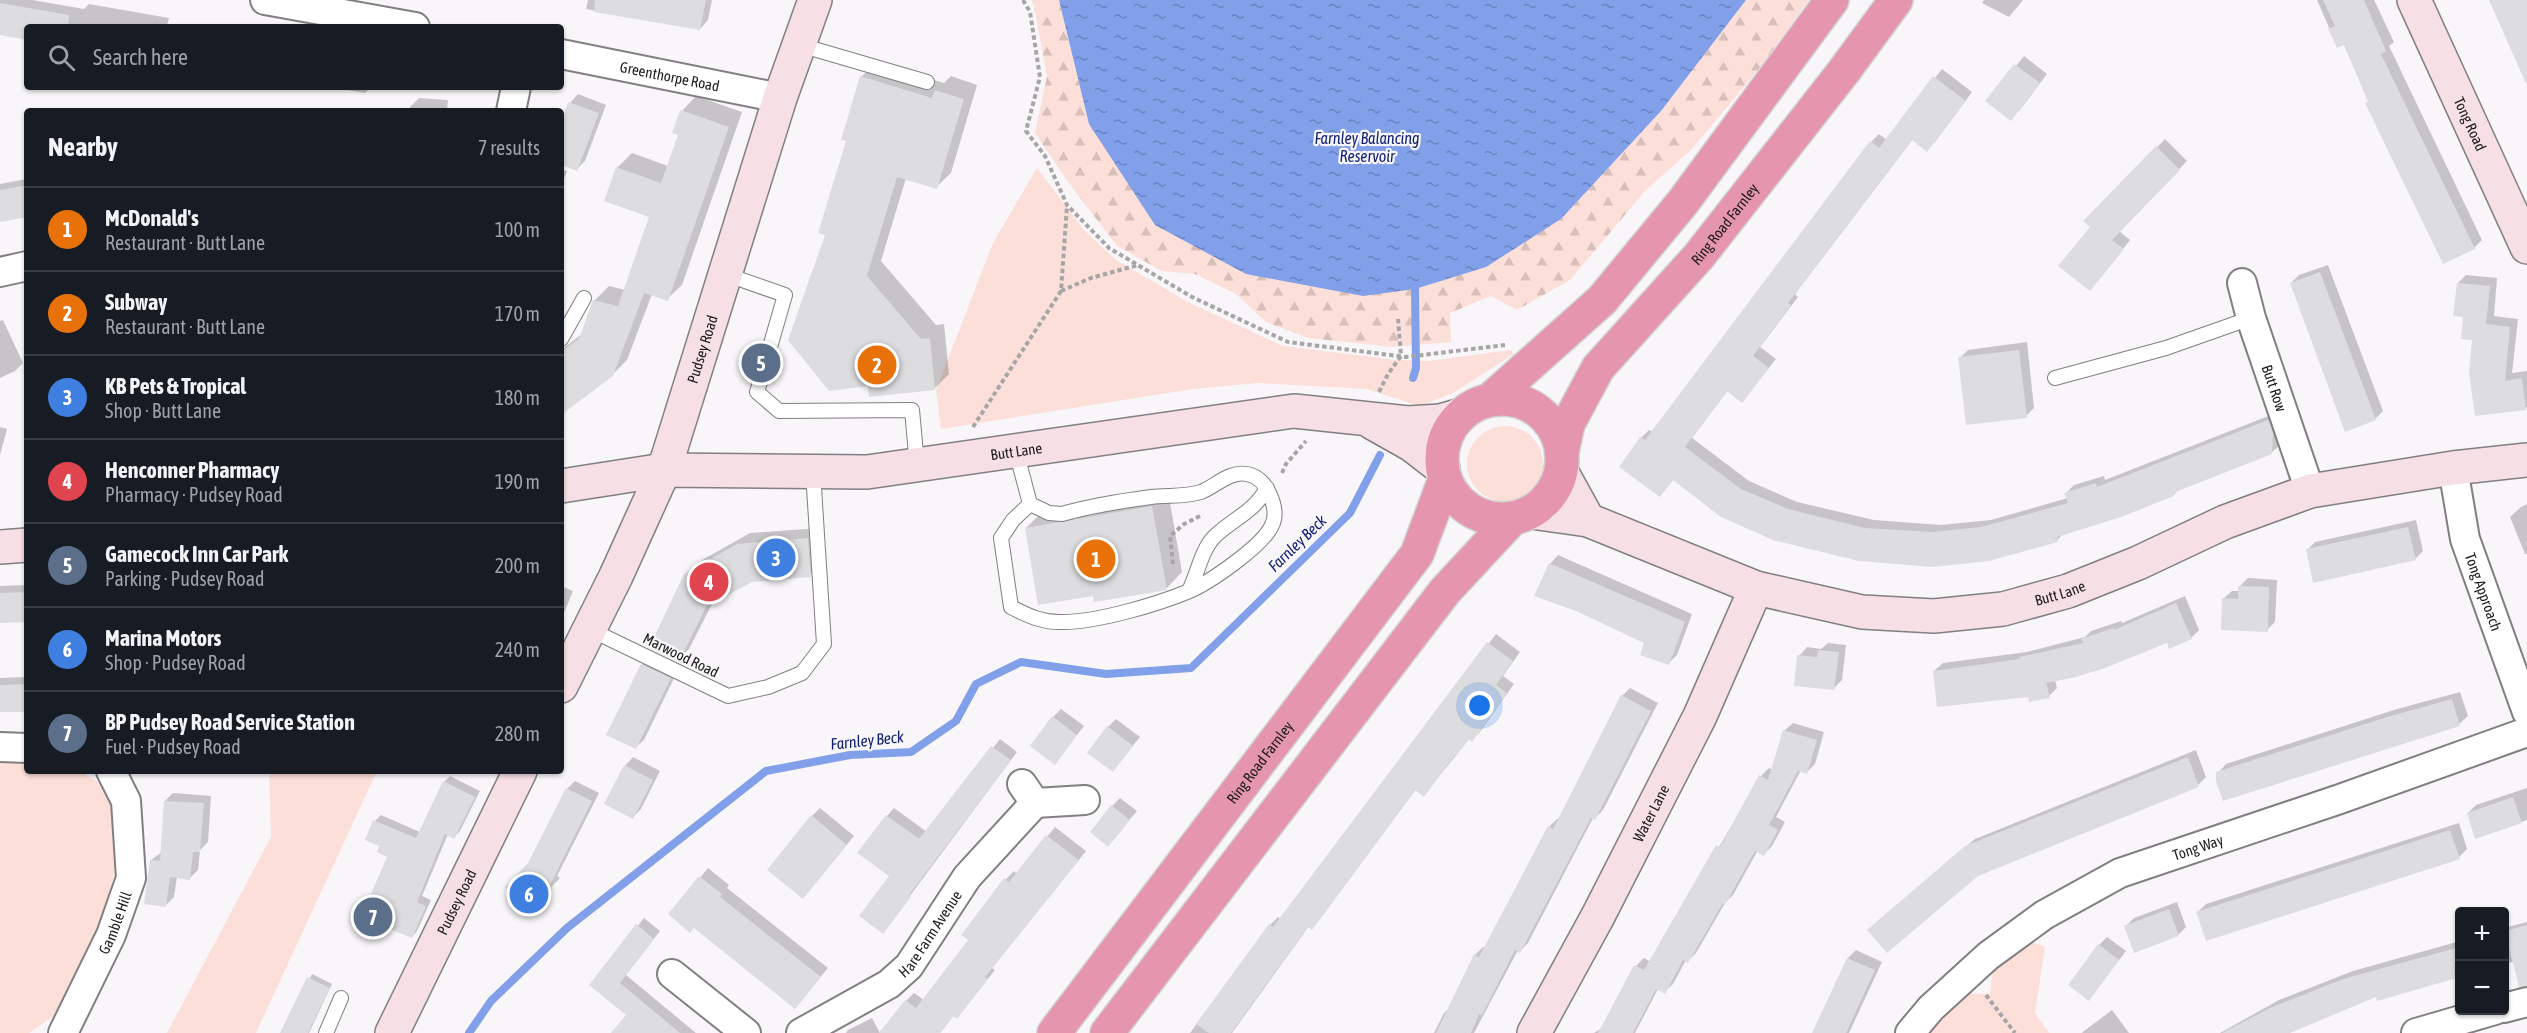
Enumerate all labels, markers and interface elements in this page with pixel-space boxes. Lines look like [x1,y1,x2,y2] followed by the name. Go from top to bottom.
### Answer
[24,24,564,90] search box
[45,41,78,74] icon: search
[93,44,188,70] text: Search here
[619,58,721,94] street label: Greenthorpe Road
[2451,94,2490,153] street label: Tong Road
[1314,129,1420,165] water label: Farnley Balancing Reservoir
[48,132,118,162] text: Nearby
[478,136,540,159] text: 7 results
[1687,180,1761,268] street label: Ring Road Farnley
[105,205,199,231] text: McDonald's
[63,218,72,241] text: 1
[495,218,540,241] text: 100 m
[105,231,265,254] text: Restaurant · Butt Lane
[105,289,167,315] text: Subway
[63,302,72,325] text: 2
[495,302,540,325] text: 170 m
[683,313,720,385] street label: Pudsey Road
[105,315,265,338] text: Restaurant · Butt Lane
[742,340,780,386] pin: 5
[858,342,896,388] pin: 2
[2259,362,2291,414] street label: Butt Row
[105,373,246,399] text: KB Pets & Tropical
[63,386,72,409] text: 3
[495,386,540,409] text: 180 m
[105,399,221,422] text: Shop · Butt Lane
[989,439,1043,463] street label: Butt Lane
[105,457,279,483] text: Henconner Pharmacy
[63,470,72,493] text: 4
[495,470,540,493] text: 190 m
[105,483,283,506] text: Pharmacy · Pudsey Road
[1264,510,1331,576] water label: Farnley Beck
[756,536,796,580] pin: 3
[1076,536,1116,582] pin: 1
[105,541,288,567] text: Gamecock Inn Car Park
[2462,550,2506,633] street label: Tong Approach
[63,554,72,577] text: 5
[495,554,540,577] text: 200 m
[690,560,728,604] pin: 4
[105,567,265,590] text: Parking · Pudsey Road
[2033,577,2088,608] street label: Butt Lane
[105,625,221,651] text: Marina Motors
[640,629,722,681] street label: Marwood Road
[63,638,72,661] text: 6
[495,638,540,661] text: 240 m
[105,651,246,674] text: Shop · Pudsey Road
[1465,691,1494,720] your location
[105,709,355,735] text: BP Pudsey Road Service Station
[1223,718,1296,806] street label: Ring Road Farnley
[63,722,72,745] text: 7
[495,722,540,745] text: 280 m
[830,727,906,754] water label: Farnley Beck
[105,735,241,758] text: Fuel · Pudsey Road
[1629,781,1672,844] street label: Water Lane
[2170,831,2225,863] street label: Tong Way
[433,866,479,937] street label: Pudsey Road
[510,872,548,916] pin: 6
[894,887,965,980] street label: Hare Farm Avenue
[95,889,134,957] street label: Gamble Hill
[354,894,392,940] pin: 7
[2455,907,2509,1015] map controls
[2455,907,2509,961] button: +
[2455,961,2509,1015] button: −

